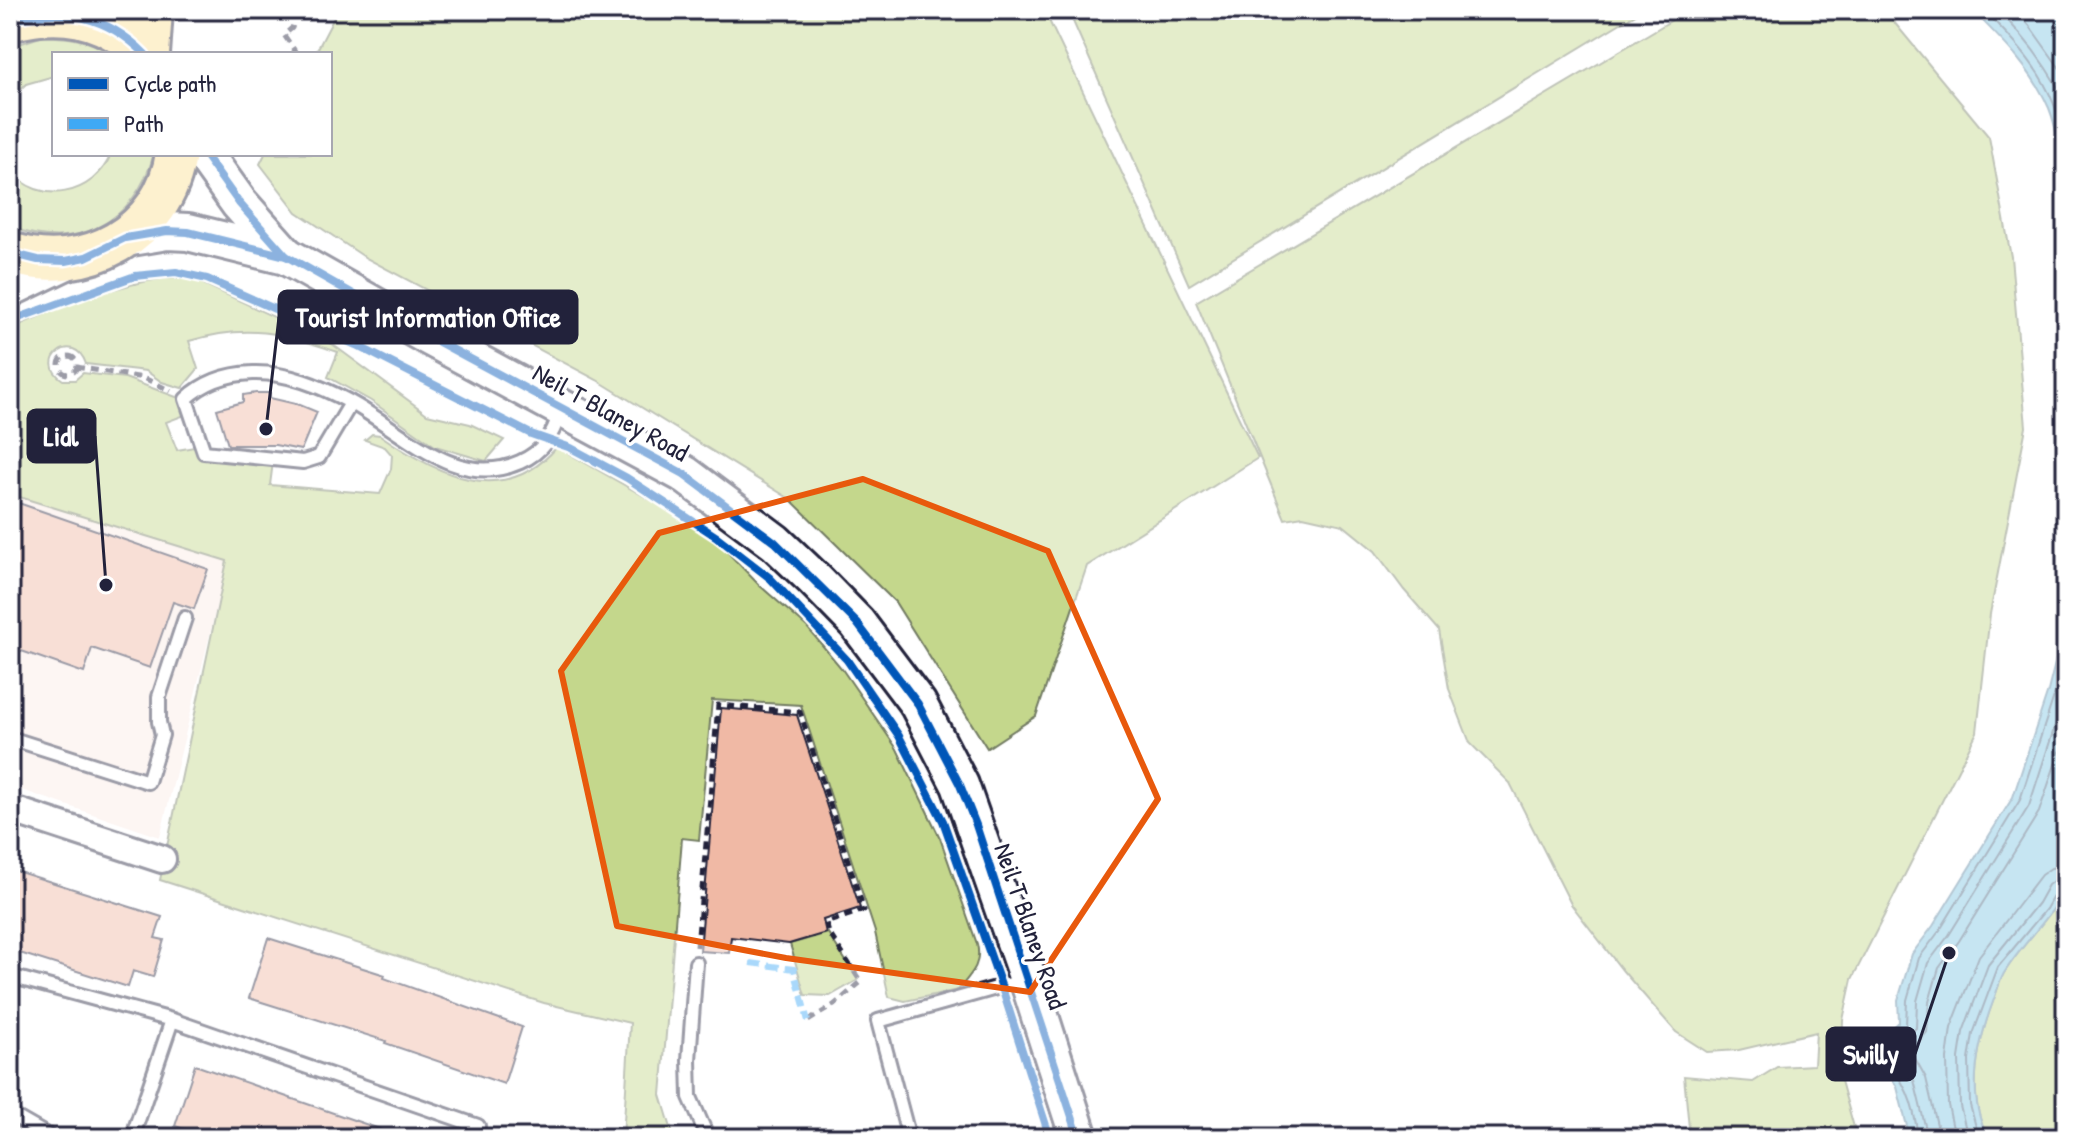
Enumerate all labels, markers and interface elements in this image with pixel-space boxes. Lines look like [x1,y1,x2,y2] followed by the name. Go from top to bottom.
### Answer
[52,52,332,156] legend
[124,67,216,99] text: Cycle path
[124,107,163,139] text: Path
[279,291,577,343] callout: Tourist Information Office
[294,298,562,336] text: Tourist Information Office
[527,355,695,469] street label: Neil T Blaney Road
[28,410,95,462] callout: Lidl
[43,417,79,455] text: Lidl
[986,839,1076,1013] street label: Neil T Blaney Road
[1827,1028,1915,1080] callout: Swilly
[1843,1035,1899,1074] text: Swilly

